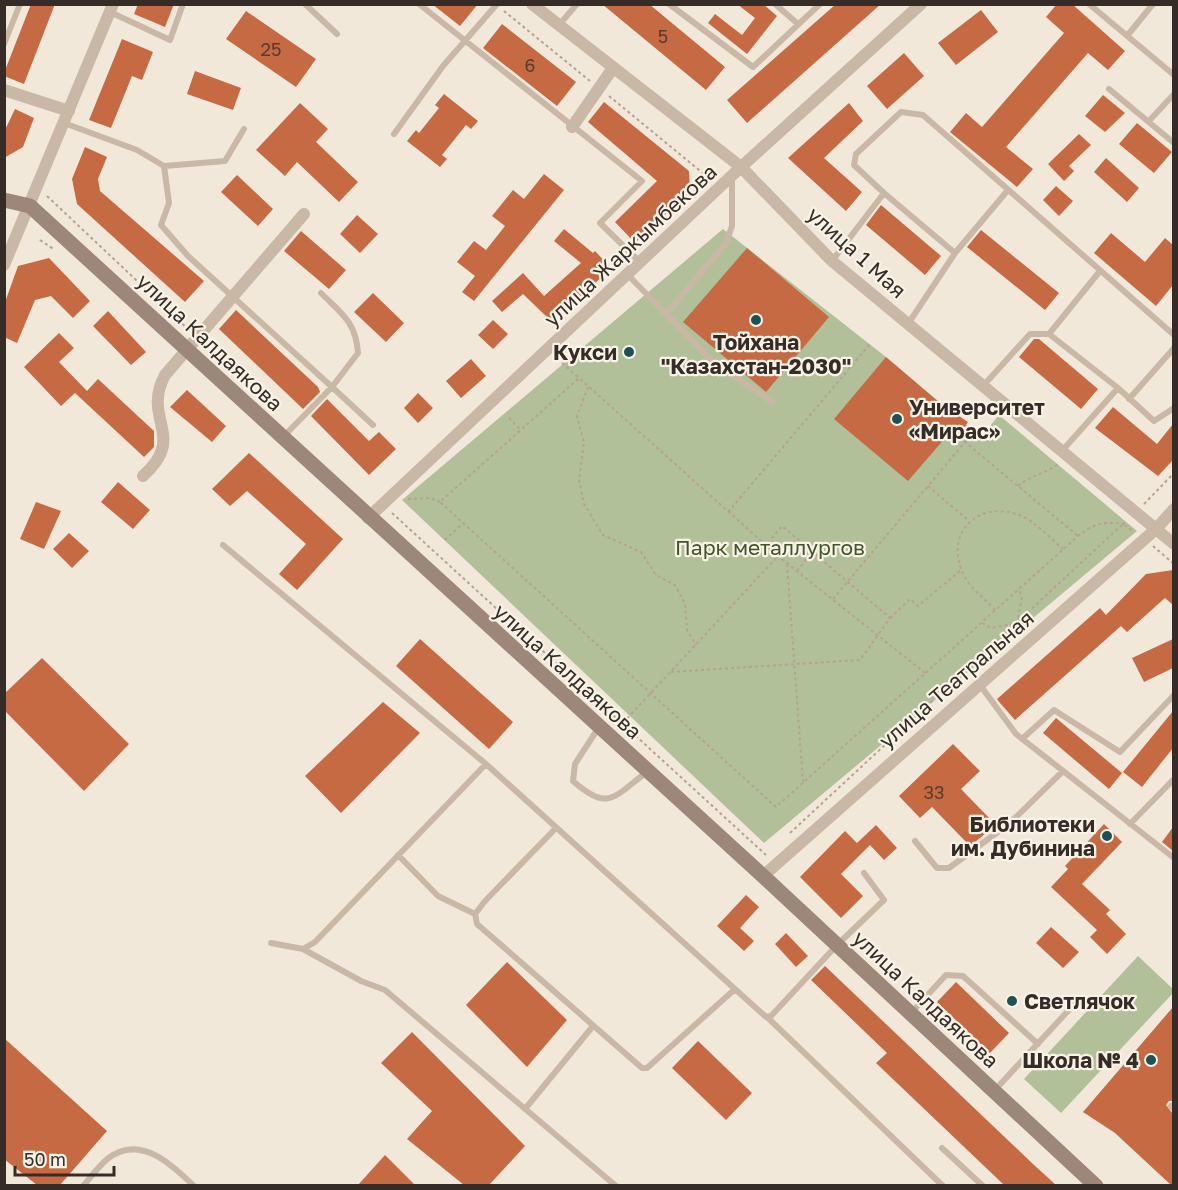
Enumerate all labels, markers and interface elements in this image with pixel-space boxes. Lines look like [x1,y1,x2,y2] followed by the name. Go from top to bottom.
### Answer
[658,25,668,47] house number: 5
[261,38,281,60] house number: 25
[525,54,535,76] house number: 6
[538,158,722,332] street label: улица Жаркымбекова
[802,201,912,303] street label: улица 1 Мая
[132,268,288,416] street label: улица Калдаякова
[749,313,763,327] marker: Тойхана "Казахстан-2030"
[661,329,851,379] place label: Тойхана "Казахстан-2030"
[553,339,617,365] place label: Кукси
[622,345,636,359] marker: Кукси
[909,394,1045,444] place label: Университет «Мирас»
[890,412,904,426] marker: Университет «Мирас»
[675,534,865,560] park label: Парк металлургов
[489,598,647,744] street label: улица Калдаякова
[873,605,1039,753] street label: улица Театральная
[923,781,945,803] house number: 33
[951,811,1095,861] place label: Библиотеки им. Дубинина
[1100,829,1114,843] marker: Библиотеки им. Дубинина
[848,925,1004,1073] street label: улица Калдаякова
[1024,988,1135,1014] place label: Светлячок
[1005,994,1019,1008] marker: Светлячок
[1022,1047,1139,1073] place label: Школа № 4
[1144,1053,1158,1067] marker: Школа № 4
[15,1139,114,1177] scale bar
[24,1148,66,1170] text: 50 m

